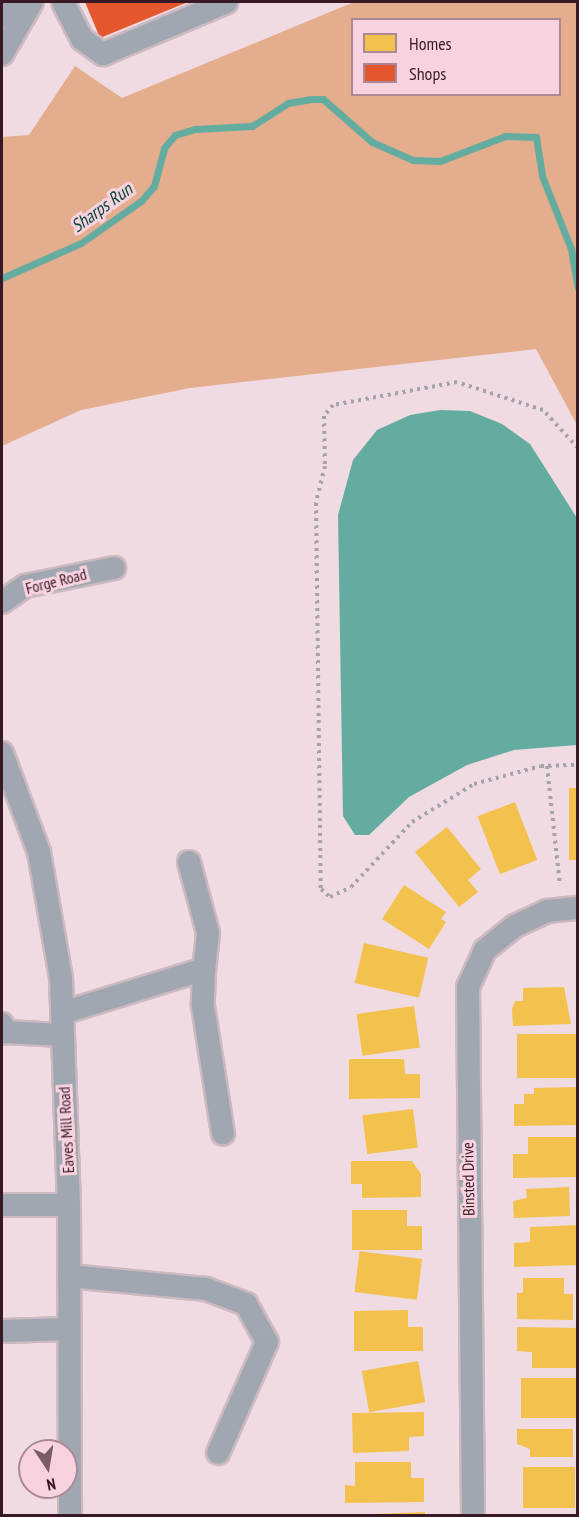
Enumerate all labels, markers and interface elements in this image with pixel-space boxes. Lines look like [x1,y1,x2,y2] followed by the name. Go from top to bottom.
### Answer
[351,18,561,96] legend
[409,32,452,55] text: Homes
[409,62,446,85] text: Shops
[67,179,137,237] water label: Sharps Run
[24,564,88,598] street label: Forge Road
[54,1086,78,1174] street label: Eaves Mill Road
[458,1142,478,1216] street label: Binsted Drive
[18,1439,78,1499] north arrow
[45,1474,58,1495] text: N

